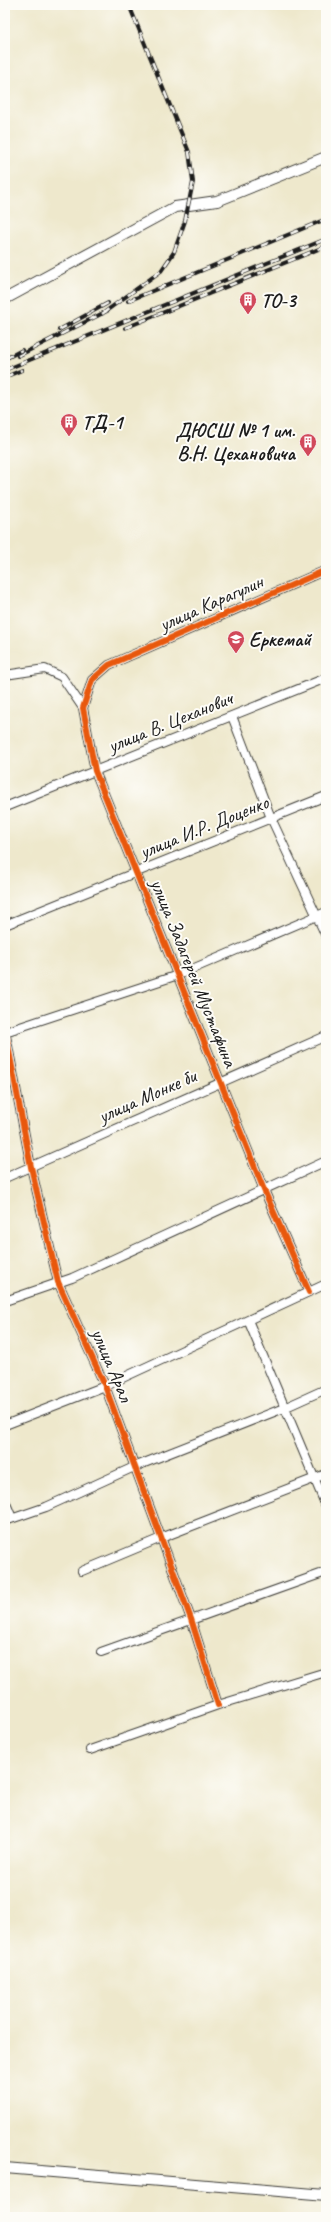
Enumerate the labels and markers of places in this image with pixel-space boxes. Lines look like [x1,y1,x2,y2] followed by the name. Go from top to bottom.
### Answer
[261,288,298,313] place label: ТО-3
[238,290,258,315] building icon: ТО-3
[82,410,124,435] place label: ТД-1
[59,412,79,437] building icon: ТД-1
[175,418,296,466] place label: ДЮСШ № 1 им. В.Н. Цехановича
[298,432,318,457] building icon: ДЮСШ № 1 им. В.Н. Цехановича
[249,627,312,652] place label: Еркемай
[226,629,246,654] school or university icon: Еркемай

